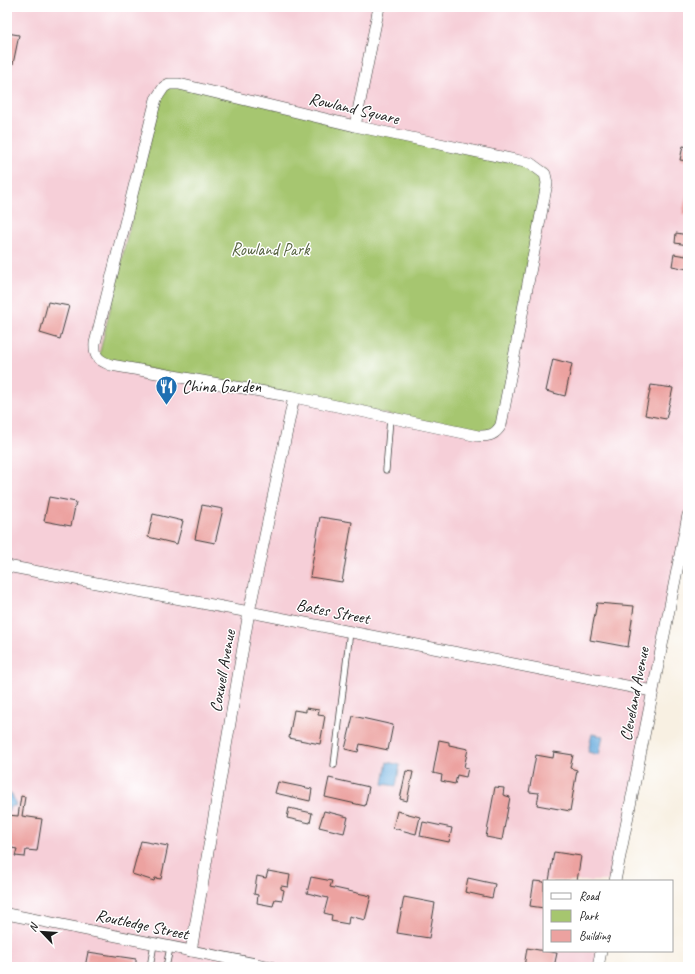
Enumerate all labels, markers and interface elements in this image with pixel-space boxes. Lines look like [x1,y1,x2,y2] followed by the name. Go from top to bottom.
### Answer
[307,88,402,129] street label: Rowland Square
[231,239,311,260] park label: Rowland Park
[153,373,179,406] restaurant icon: China Garden
[182,376,261,397] place label: China Garden
[295,594,374,629] street label: Bates Street
[205,627,240,714] street label: Coxwell Avenue
[615,644,654,743] street label: Cleveland Avenue
[543,880,673,952] legend
[579,888,601,904] text: Road
[94,904,193,945] street label: Routledge Street
[579,908,600,924] text: Park
[22,912,62,952] north arrow
[25,920,42,934] text: N
[579,928,611,944] text: Building

